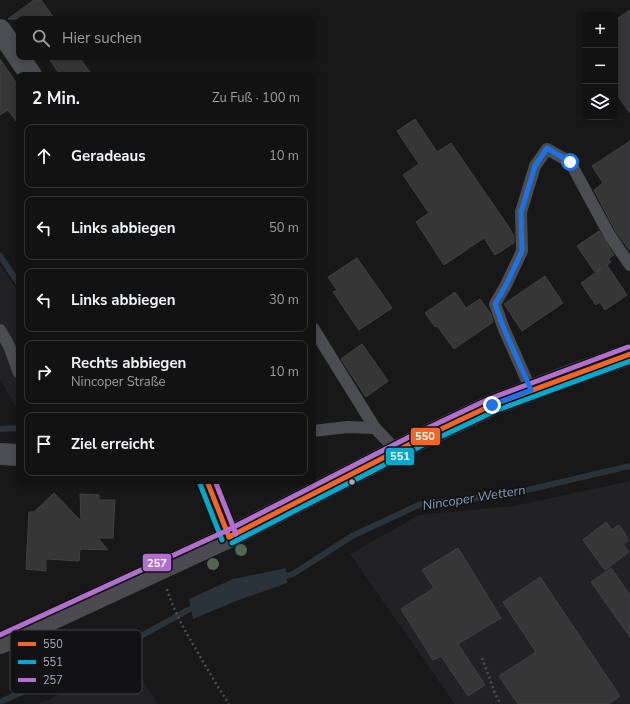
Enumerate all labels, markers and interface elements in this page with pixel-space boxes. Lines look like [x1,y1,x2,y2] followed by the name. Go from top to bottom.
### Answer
[582,12,618,120] map controls
[582,12,618,48] button: +
[16,16,316,60] search box
[30,27,52,49] icon: search
[62,28,142,48] text: Hier suchen
[582,48,618,84] button: −
[582,84,618,120] button: layers
[32,87,80,110] text: 2 Min.
[212,89,300,107] text: Zu Fuß · 100 m
[33,145,55,167] icon: ahead
[71,146,146,166] text: Geradeaus
[269,147,299,165] text: 10 m
[561,153,579,171] route start
[33,217,55,239] icon: left
[71,218,175,238] text: Links abbiegen
[269,219,299,237] text: 50 m
[33,289,55,311] icon: left
[71,290,175,310] text: Links abbiegen
[269,291,299,309] text: 30 m
[71,353,186,373] text: Rechts abbiegen
[33,361,55,383] icon: right
[269,363,299,381] text: 10 m
[71,373,166,391] text: Nincoper Straße
[483,396,501,414] route end
[410,427,441,446] line badge: 550
[415,429,435,444] text: 550
[33,433,55,455] icon: arrive
[71,434,154,454] text: Ziel erreicht
[385,447,415,466] line badge: 551
[390,449,410,464] text: 551
[347,477,357,487] unlabelled marker
[421,481,527,515] water label: Nincoper Wettern
[142,553,172,572] line badge: 257
[147,556,167,571] text: 257
[10,630,142,694] legend
[43,637,63,652] text: 550
[43,655,63,670] text: 551
[43,673,63,688] text: 257

